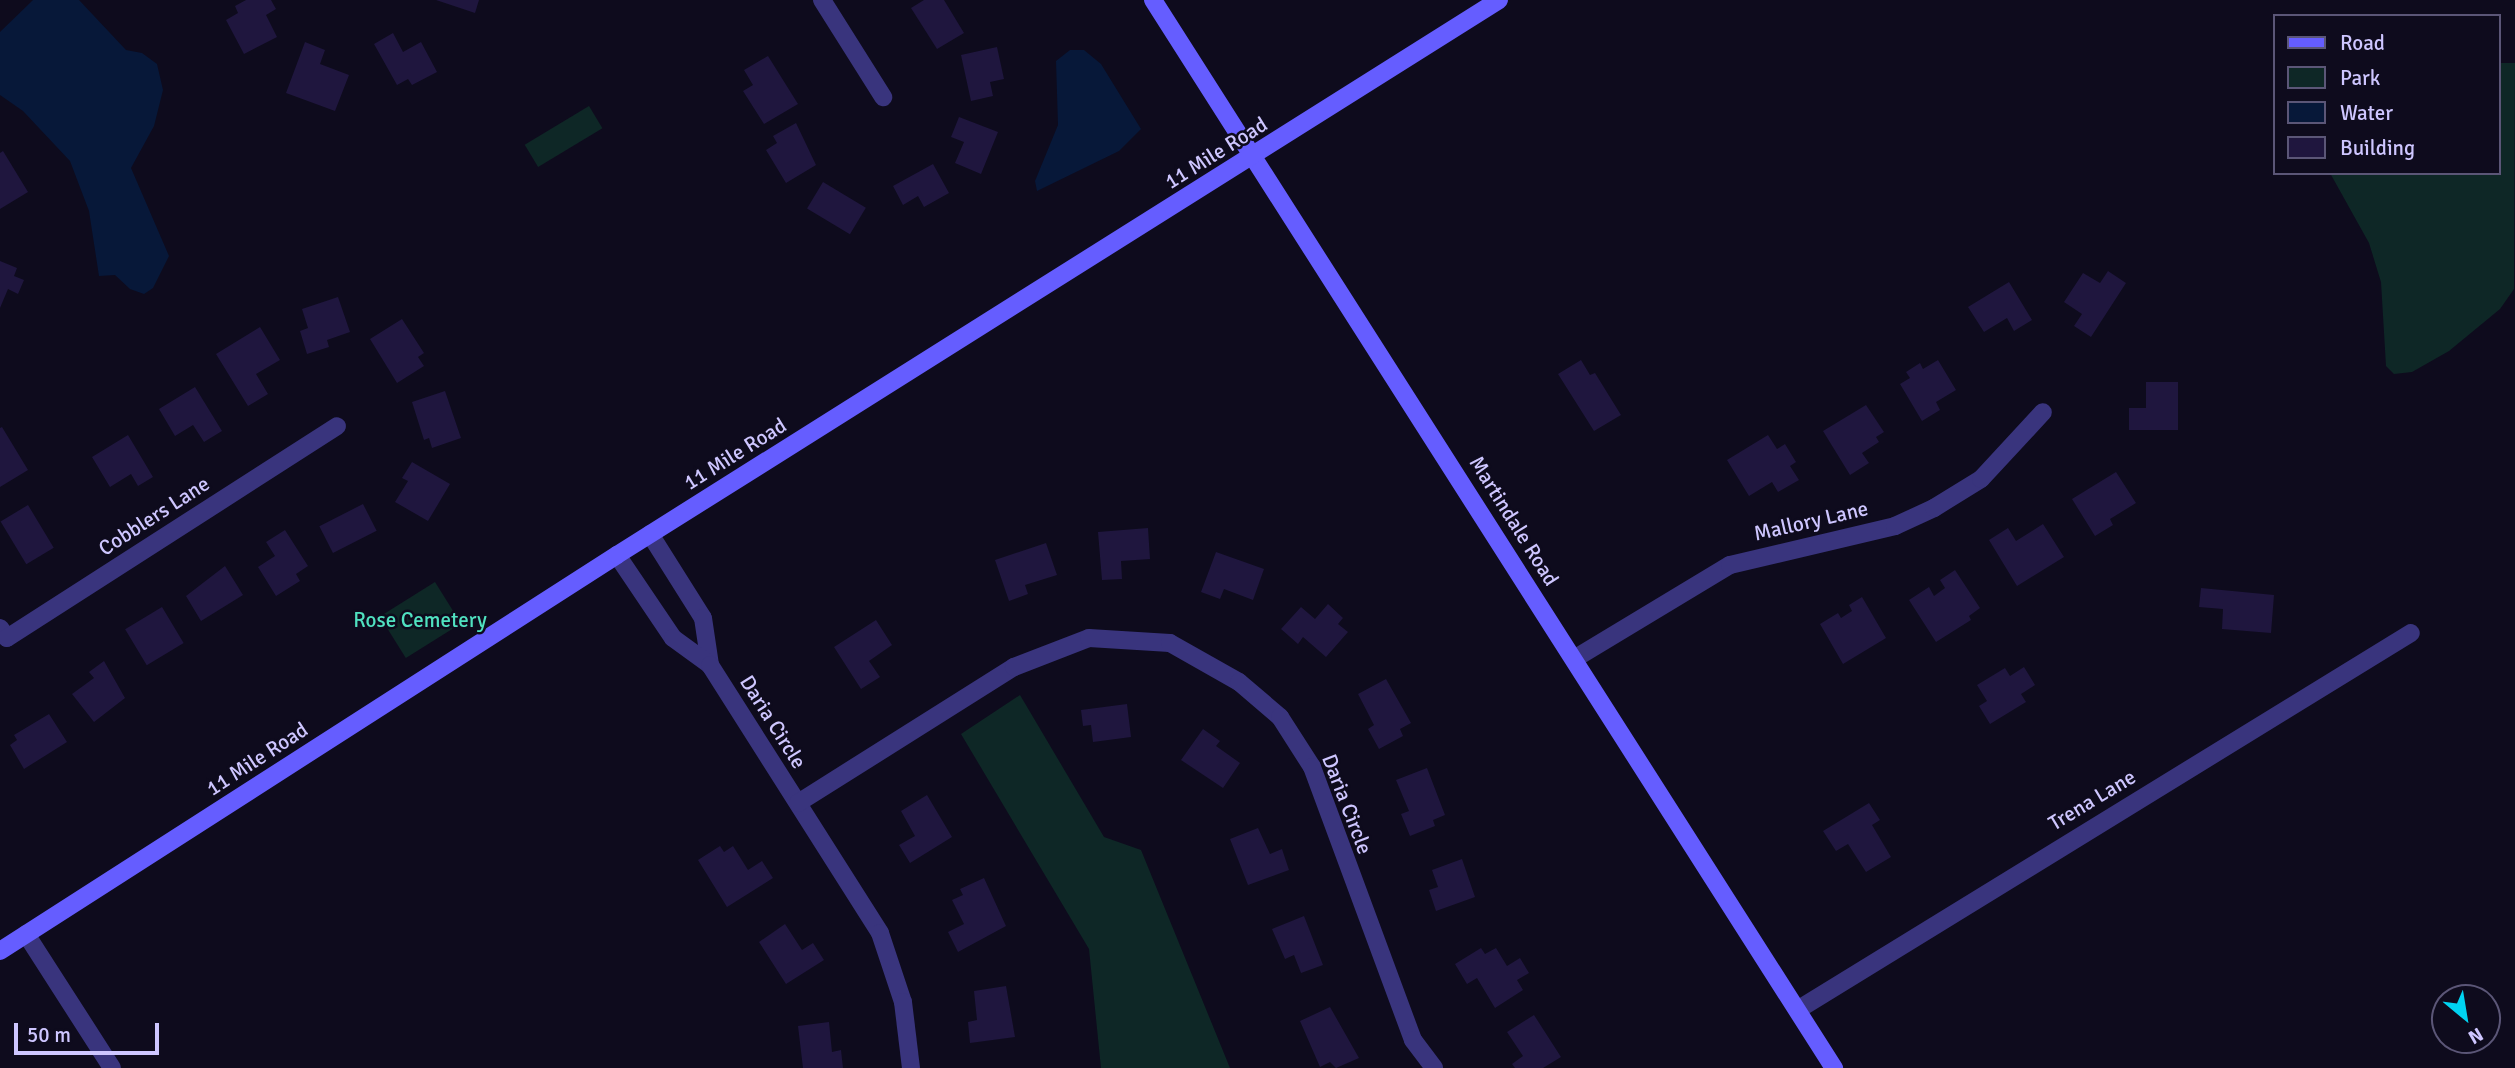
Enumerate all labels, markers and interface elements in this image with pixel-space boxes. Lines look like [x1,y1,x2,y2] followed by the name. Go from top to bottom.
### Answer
[2274,14,2501,175] legend
[2340,30,2385,56] text: Road
[2340,65,2380,91] text: Park
[2340,100,2393,126] text: Water
[1160,112,1272,194] street label: 11 Mile Road
[2340,135,2415,161] text: Building
[679,413,791,495] street label: 11 Mile Road
[1464,451,1564,591] street label: Martindale Road
[94,471,214,561] street label: Cobblers Lane
[1751,496,1871,546] street label: Mallory Lane
[353,607,487,633] park label: Rose Cemetery
[734,671,812,773] street label: Daria Circle
[202,717,312,801] street label: 11 Mile Road
[1316,750,1378,858] street label: Daria Circle
[2044,764,2140,836] street label: Trena Lane
[2431,984,2501,1054] north arrow
[18,1009,163,1052] scale bar
[27,1022,71,1048] text: 50 m
[2464,1022,2487,1049] text: N

